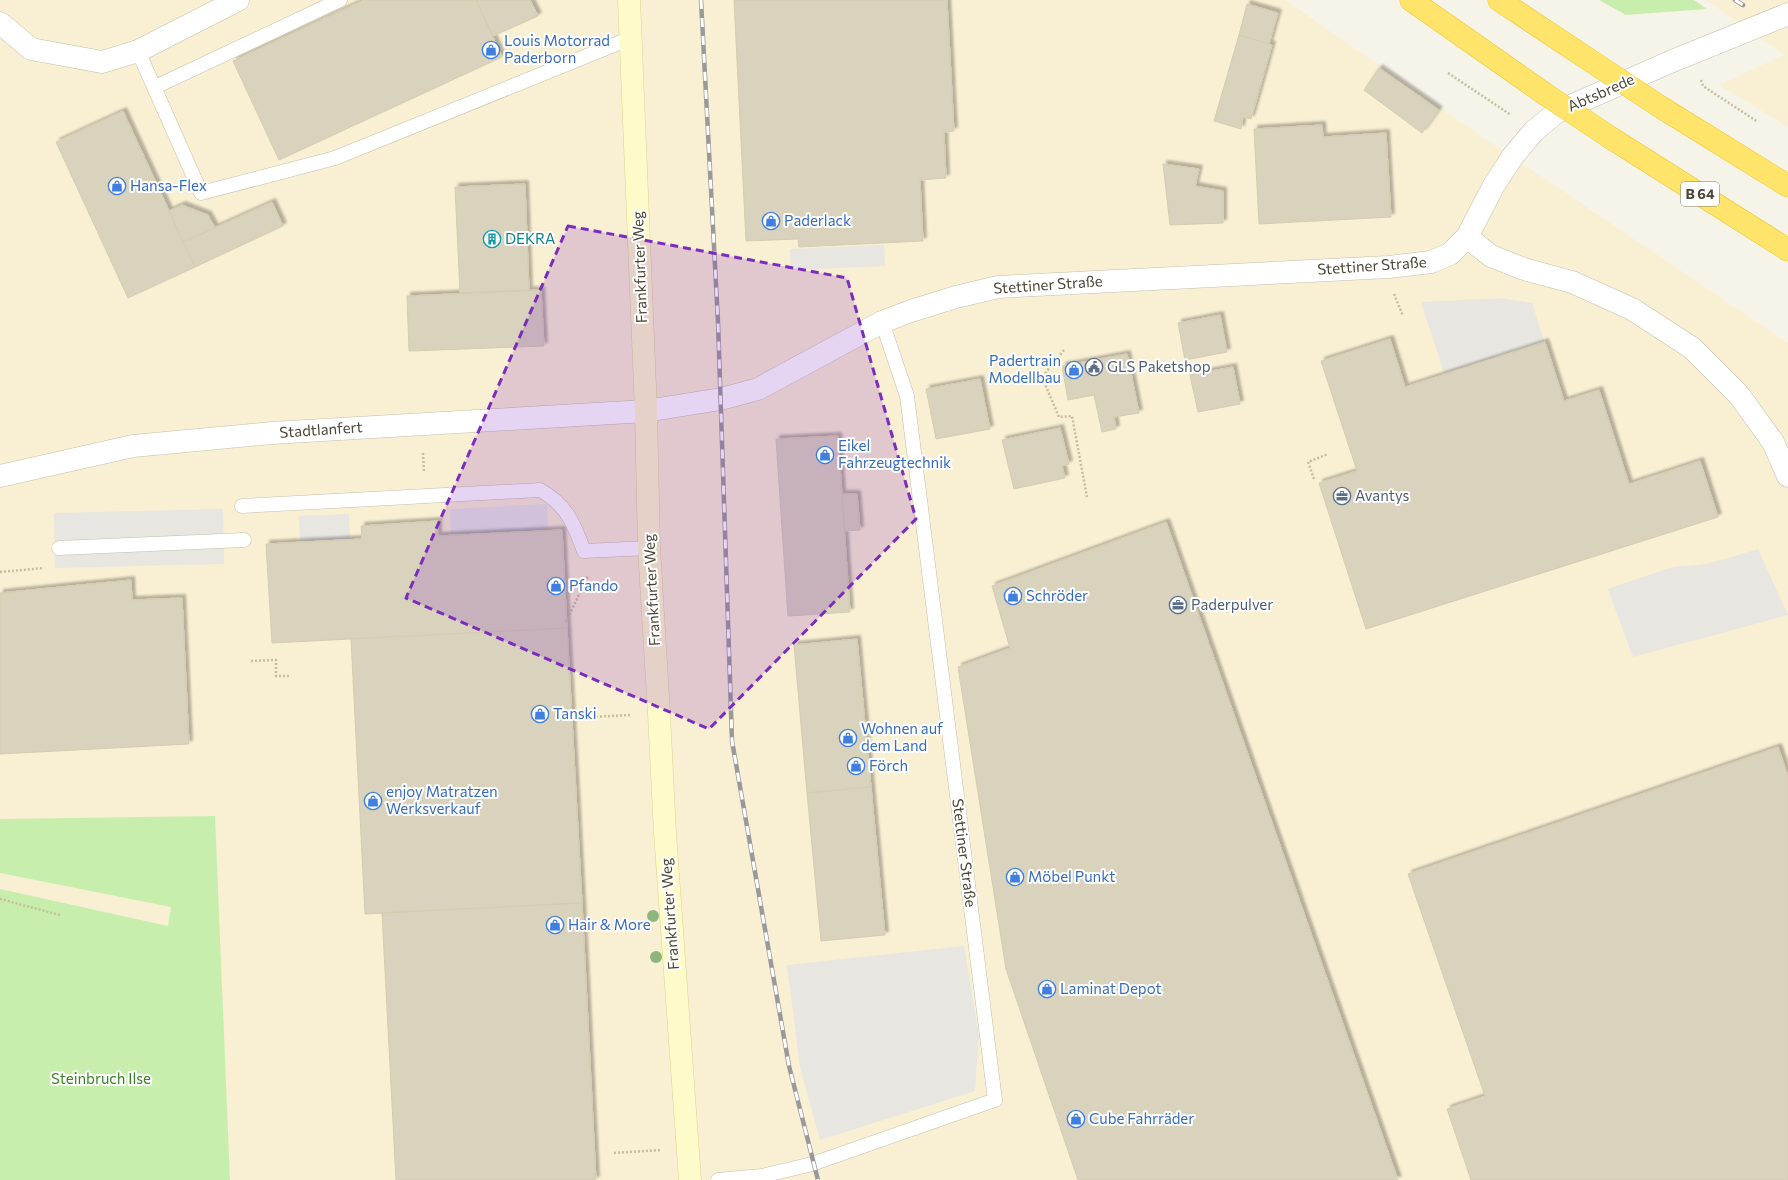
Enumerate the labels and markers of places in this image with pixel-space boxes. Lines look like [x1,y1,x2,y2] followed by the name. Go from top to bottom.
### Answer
[504,31,610,66] place label: Louis Motorrad Paderborn
[481,40,501,60] shop icon: Louis Motorrad Paderborn
[107,176,127,196] shop icon: Hansa-Flex
[130,176,207,194] place label: Hansa-Flex
[761,211,781,231] shop icon: Paderlack
[784,211,851,229] place label: Paderlack
[482,229,502,249] building icon: DEKRA
[505,229,555,247] place label: DEKRA
[988,351,1061,386] place label: Padertrain Modellbau
[1084,357,1104,377] public building icon: GLS Paketshop
[1107,357,1211,375] place label: GLS Paketshop
[1064,360,1084,380] shop icon: Padertrain Modellbau
[838,436,951,471] place label: Eikel Fahrzeugtechnik
[815,445,835,465] shop icon: Eikel Fahrzeugtechnik
[1332,486,1352,506] office icon: Avantys
[1355,486,1410,504] place label: Avantys
[546,576,566,596] shop icon: Pfando
[569,576,618,594] place label: Pfando
[1003,586,1023,606] shop icon: Schröder
[1026,586,1088,604] place label: Schröder
[1168,595,1188,615] office icon: Paderpulver
[1191,595,1273,613] place label: Paderpulver
[530,704,550,724] shop icon: Tanski
[553,704,597,722] place label: Tanski
[861,719,943,754] place label: Wohnen auf dem Land
[838,728,858,748] shop icon: Wohnen auf dem Land
[846,756,866,776] shop icon: Förch
[869,756,908,774] place label: Förch
[386,782,498,817] place label: enjoy Matratzen Werksverkauf
[363,791,383,811] shop icon: enjoy Matratzen Werksverkauf
[1005,867,1025,887] shop icon: Möbel Punkt
[1028,867,1115,885] place label: Möbel Punkt
[545,915,565,935] shop icon: Hair & More
[568,915,651,933] place label: Hair & More
[1037,979,1057,999] shop icon: Laminat Depot
[1060,979,1162,997] place label: Laminat Depot
[1066,1109,1086,1129] shop icon: Cube Fahrräder
[1089,1109,1194,1127] place label: Cube Fahrräder

